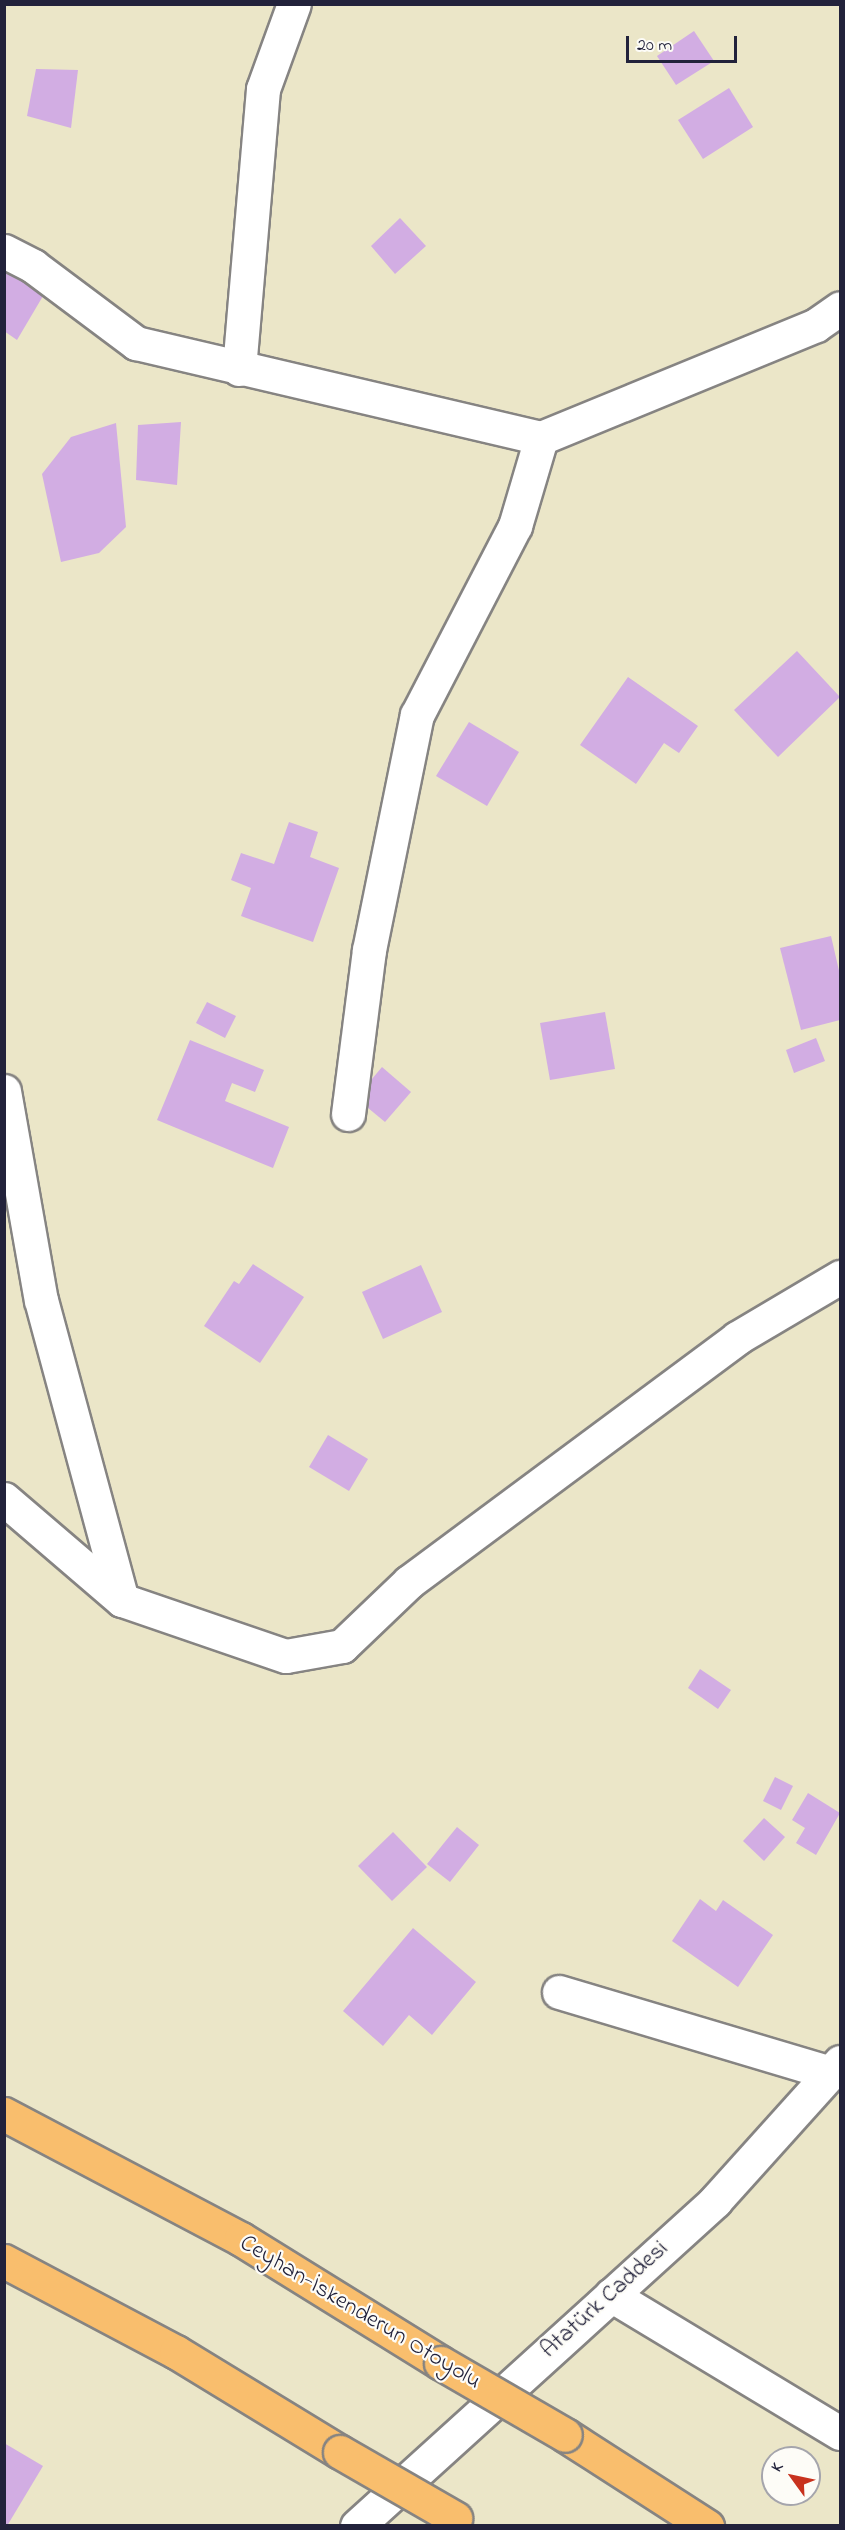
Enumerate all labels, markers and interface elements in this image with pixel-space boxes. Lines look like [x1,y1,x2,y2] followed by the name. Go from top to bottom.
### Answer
[629,24,740,62] scale bar
[637,33,672,59] text: 20 m
[234,2229,486,2397] street label: Ceyhan-İskenderun Otoyolu
[535,2235,675,2365] street label: Atatürk Caddesi
[761,2446,821,2506] north arrow
[765,2458,790,2477] text: K

